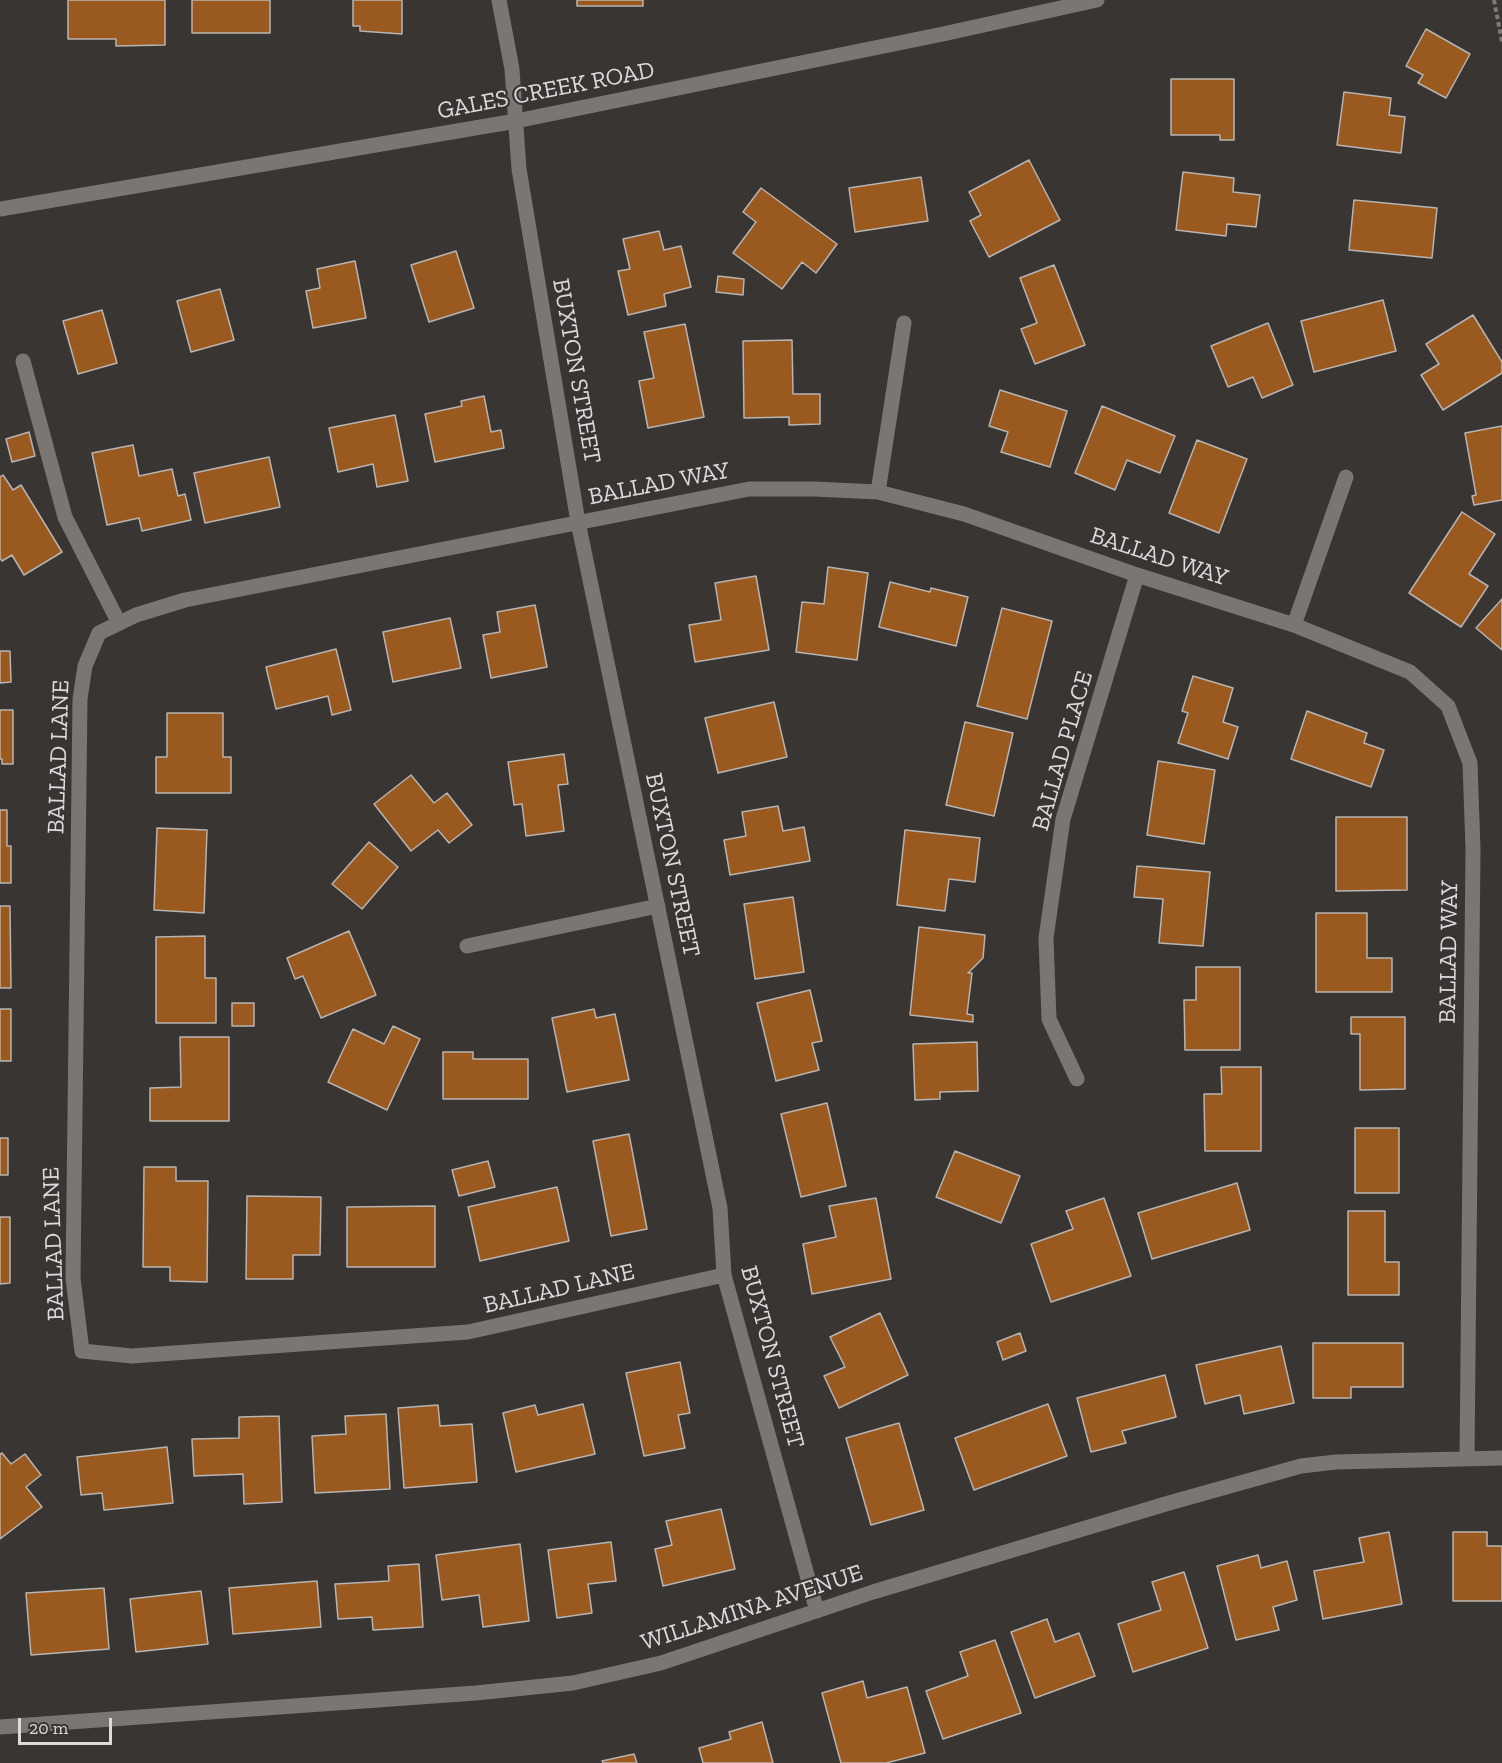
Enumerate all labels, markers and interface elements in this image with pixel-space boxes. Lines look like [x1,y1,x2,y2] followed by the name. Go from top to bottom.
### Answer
[435,56,657,126] street label: GALES CREEK ROAD
[546,276,606,466] street label: BUXTON STREET
[586,456,732,512] street label: BALLAD WAY
[1086,521,1232,593] street label: BALLAD WAY
[1026,668,1100,834] street label: BALLAD PLACE
[42,679,76,835] street label: BALLAD LANE
[638,770,706,960] street label: BUXTON STREET
[1433,880,1465,1024] street label: BALLAD WAY
[37,1166,71,1322] street label: BALLAD LANE
[481,1258,637,1320] street label: BALLAD LANE
[734,1263,810,1451] street label: BUXTON STREET
[637,1559,867,1657] street label: WILLAMINA AVENUE
[21,1706,116,1744] scale bar
[29,1717,68,1739] text: 20 m

